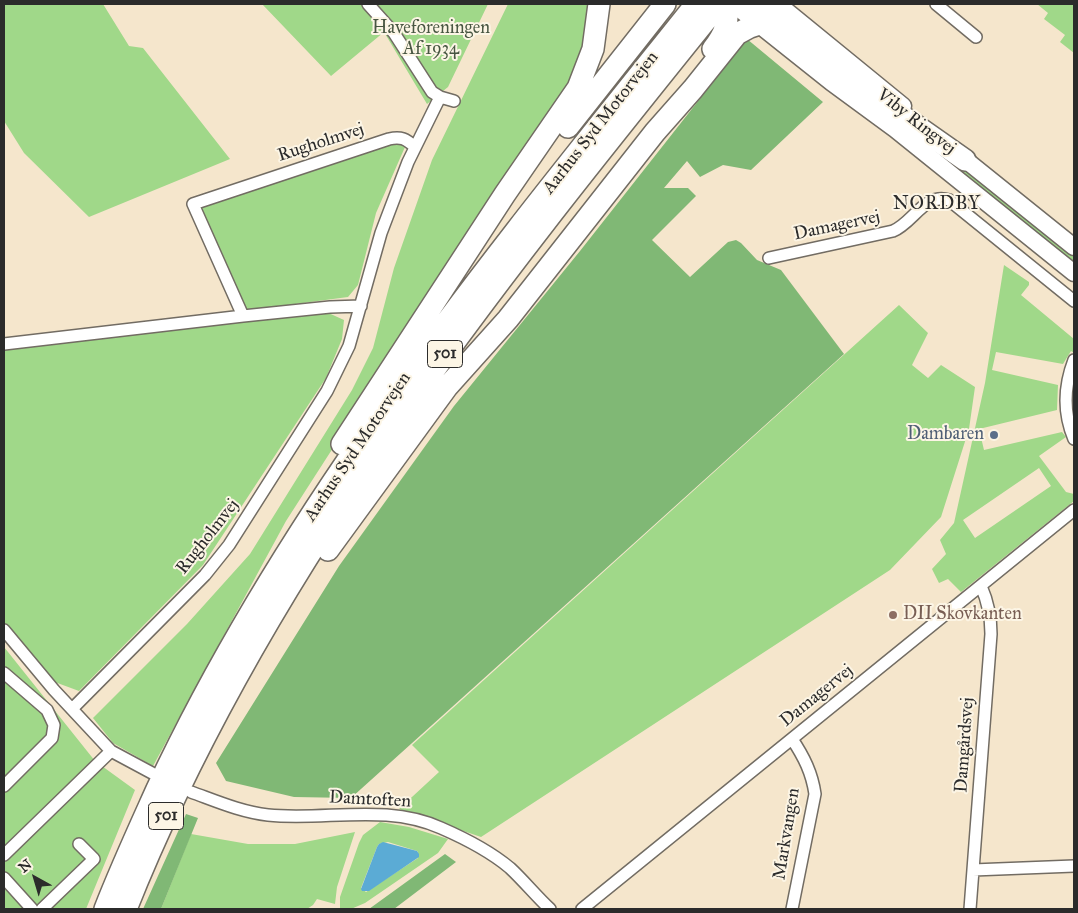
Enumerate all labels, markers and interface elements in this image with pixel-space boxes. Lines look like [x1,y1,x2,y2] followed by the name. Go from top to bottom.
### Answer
[372,18,490,60] park label: Haveforeningen Af 1934
[539,47,663,199] street label: Aarhus Syd Motorvejen
[872,84,960,160] street label: Viby Ringvej
[275,119,367,167] street label: Rugholmvej
[892,193,982,215] district label: NORDBY
[792,206,882,246] street label: Damagervej
[428,340,462,368] road number: 501
[300,368,416,526] street label: Aarhus Syd Motorvejen
[907,424,984,446] place label: Dambaren
[988,429,1000,441] marker: Dambaren
[172,495,244,579] street label: Rugholmvej
[903,604,1022,626] place label: DII Skovkanten
[887,609,899,621] marker: DII Skovkanten
[776,660,858,732] street label: Damagervej
[951,697,979,793] street label: Damgårdsvej
[328,787,412,813] street label: Damtoften
[769,787,805,881] street label: Markvangen
[148,802,184,829] road number: 501
[10,853,60,903] north arrow
[15,856,35,876] text: N

